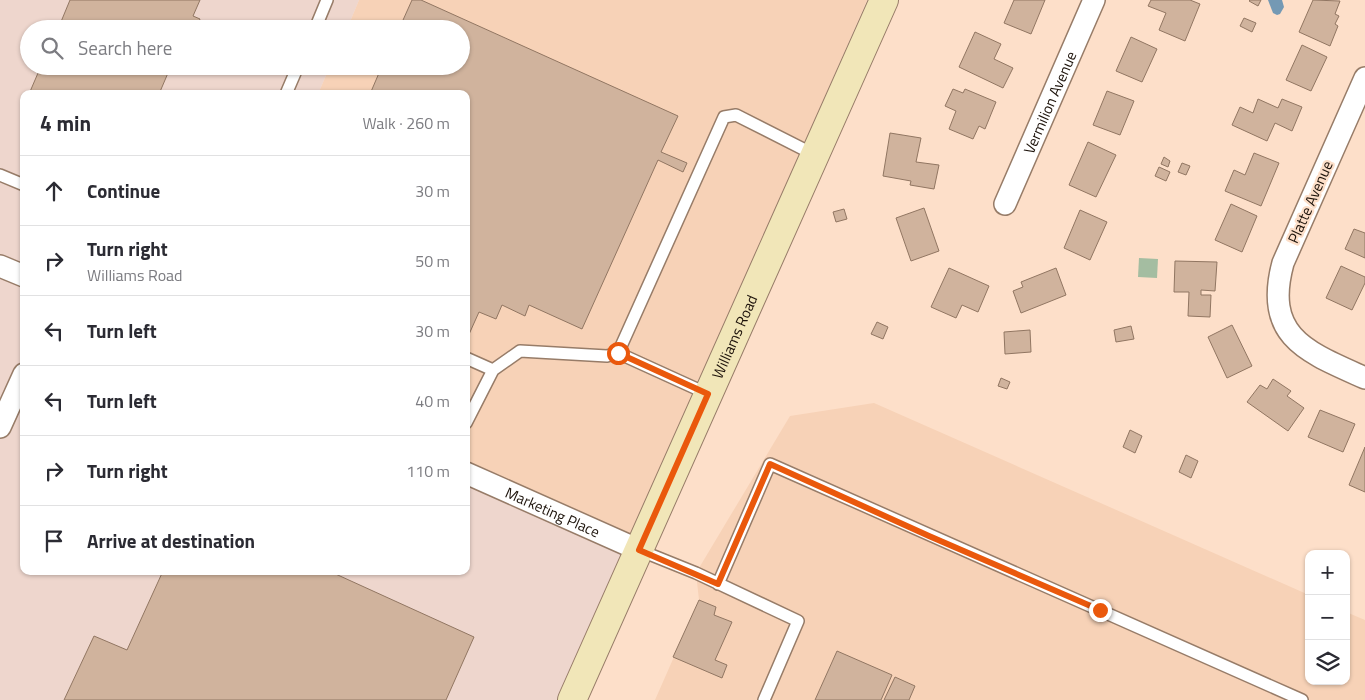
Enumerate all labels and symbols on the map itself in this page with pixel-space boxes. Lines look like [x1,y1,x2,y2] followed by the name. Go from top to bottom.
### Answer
[1017,47,1082,157] street label: Vermilion Avenue
[1282,157,1338,247] street label: Platte Avenue
[705,291,763,382] street label: Williams Road
[607,342,630,365] route start
[502,480,604,543] street label: Marketing Place
[1089,599,1112,622] route end

